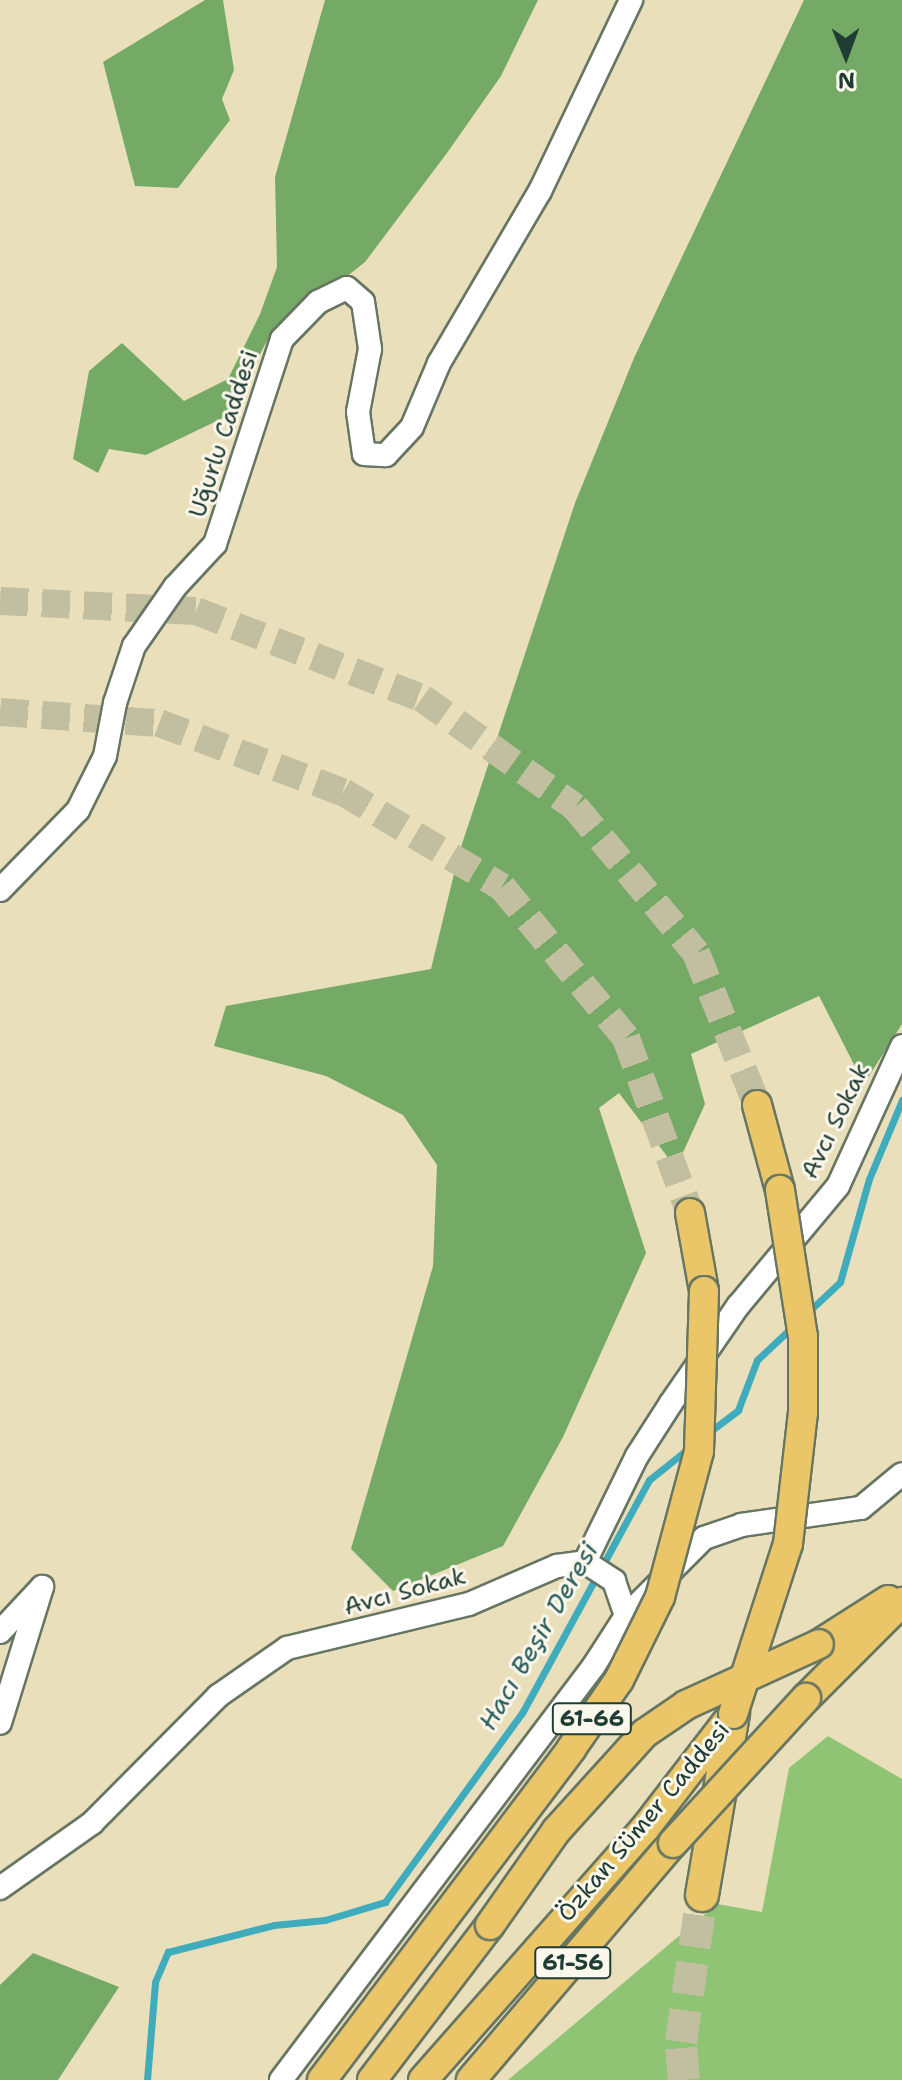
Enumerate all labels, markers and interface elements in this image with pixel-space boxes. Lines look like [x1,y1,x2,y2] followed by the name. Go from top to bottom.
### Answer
[806,16,886,96] north arrow
[837,66,855,95] text: N
[183,347,265,521] street label: Uğurlu Caddesi
[796,1058,876,1184] street label: Avcı Sokak
[472,1537,604,1735] water label: Hacı Beşir Deresi
[341,1562,469,1622] street label: Avcı Sokak
[550,1701,634,1737] road number: 61-66
[552,1716,736,1928] street label: Özkan Sümer Caddesi
[533,1945,613,1981] road number: 61-56

